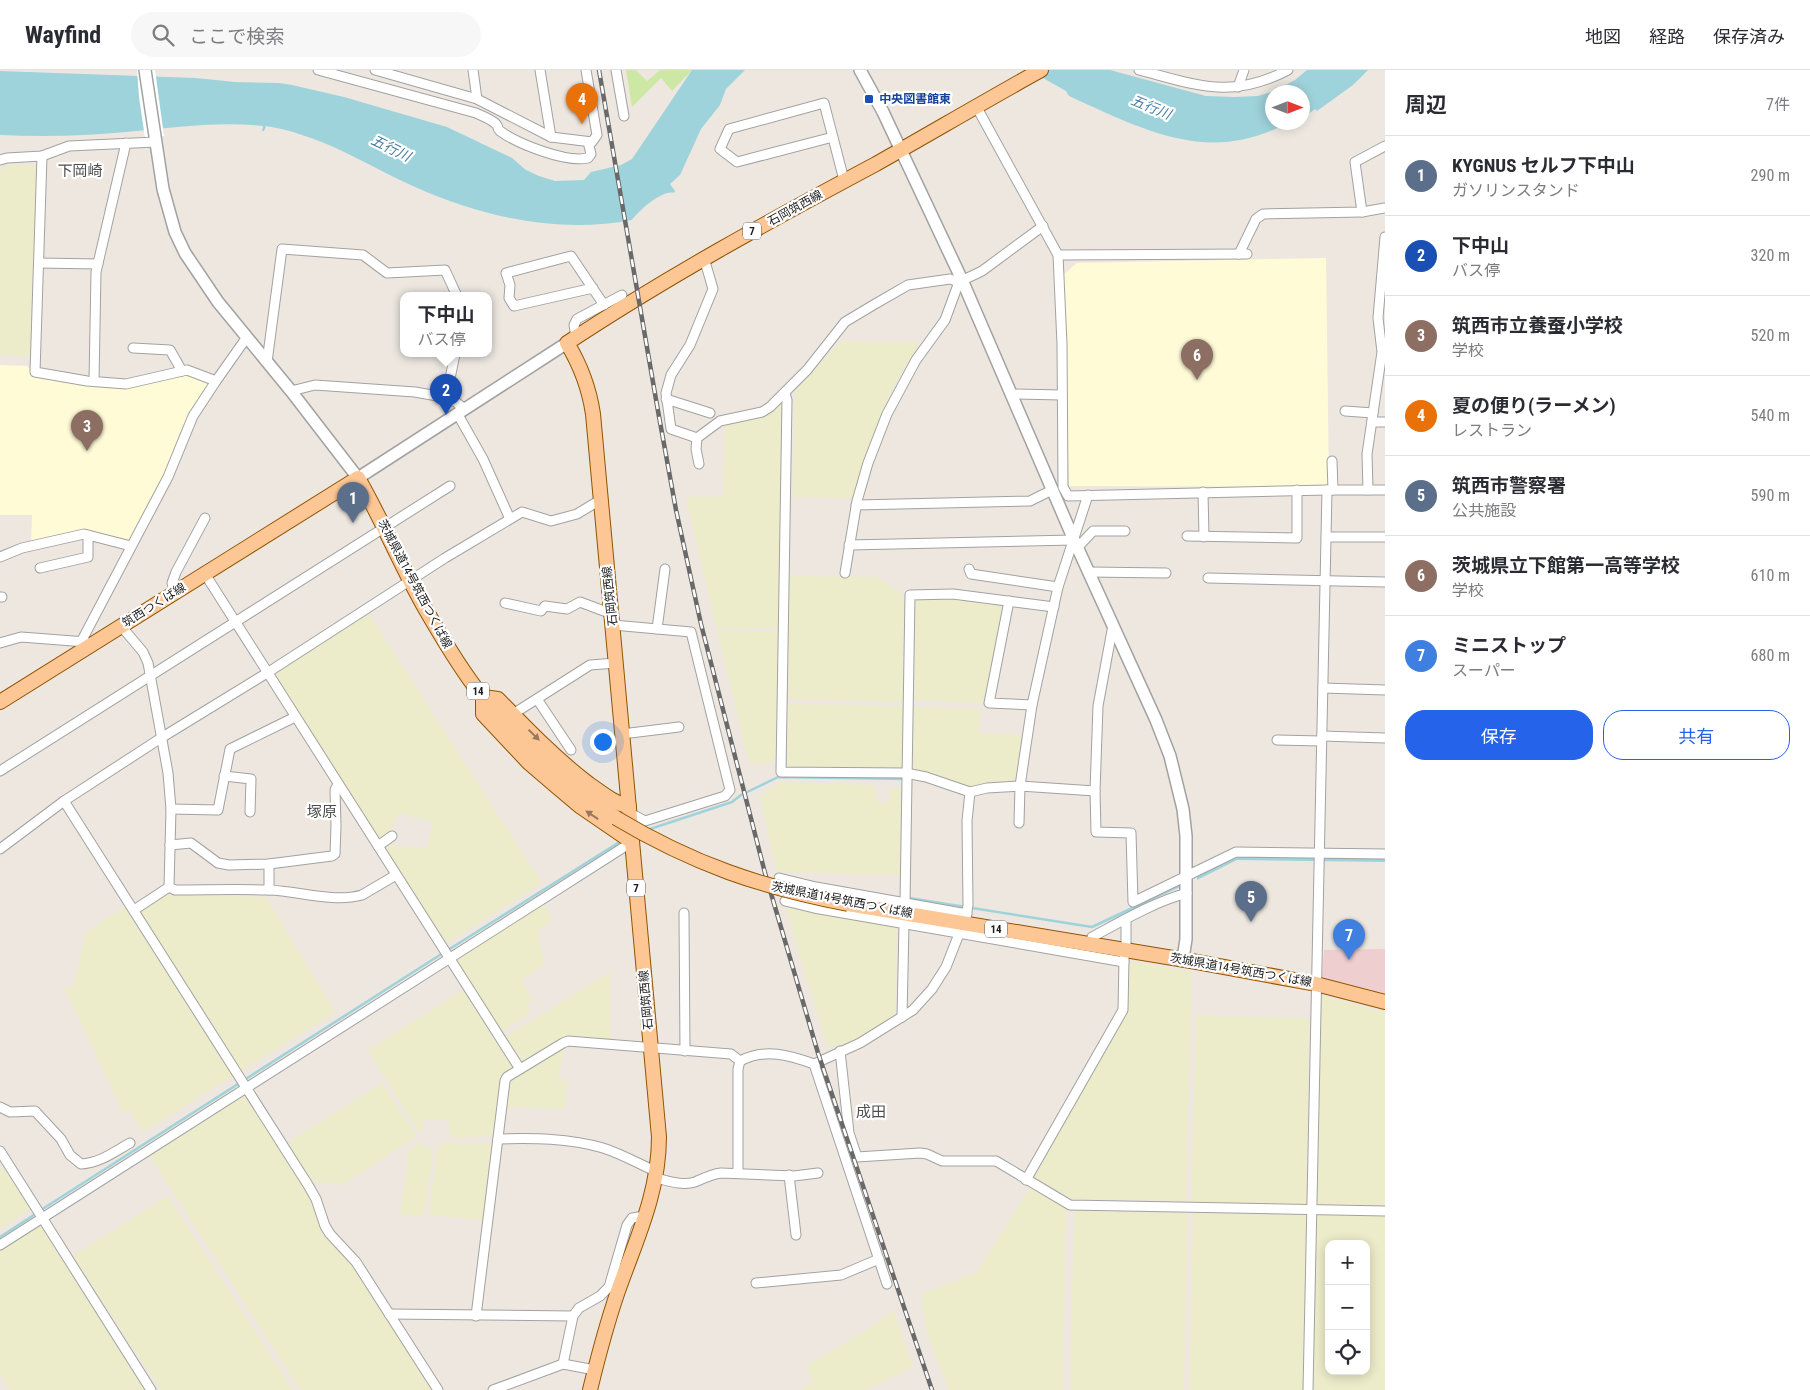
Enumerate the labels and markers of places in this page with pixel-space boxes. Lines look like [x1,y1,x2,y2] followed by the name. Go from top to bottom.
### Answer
[566,83,598,124] pin: 4
[879,92,951,106] place label: 中央図書館東
[863,93,875,105] marker: 中央図書館東
[1181,339,1213,380] pin: 6
[430,374,462,415] pin: 2
[71,410,103,451] pin: 3
[337,482,369,523] pin: 1
[1235,881,1267,922] pin: 5
[1333,919,1365,960] pin: 7

